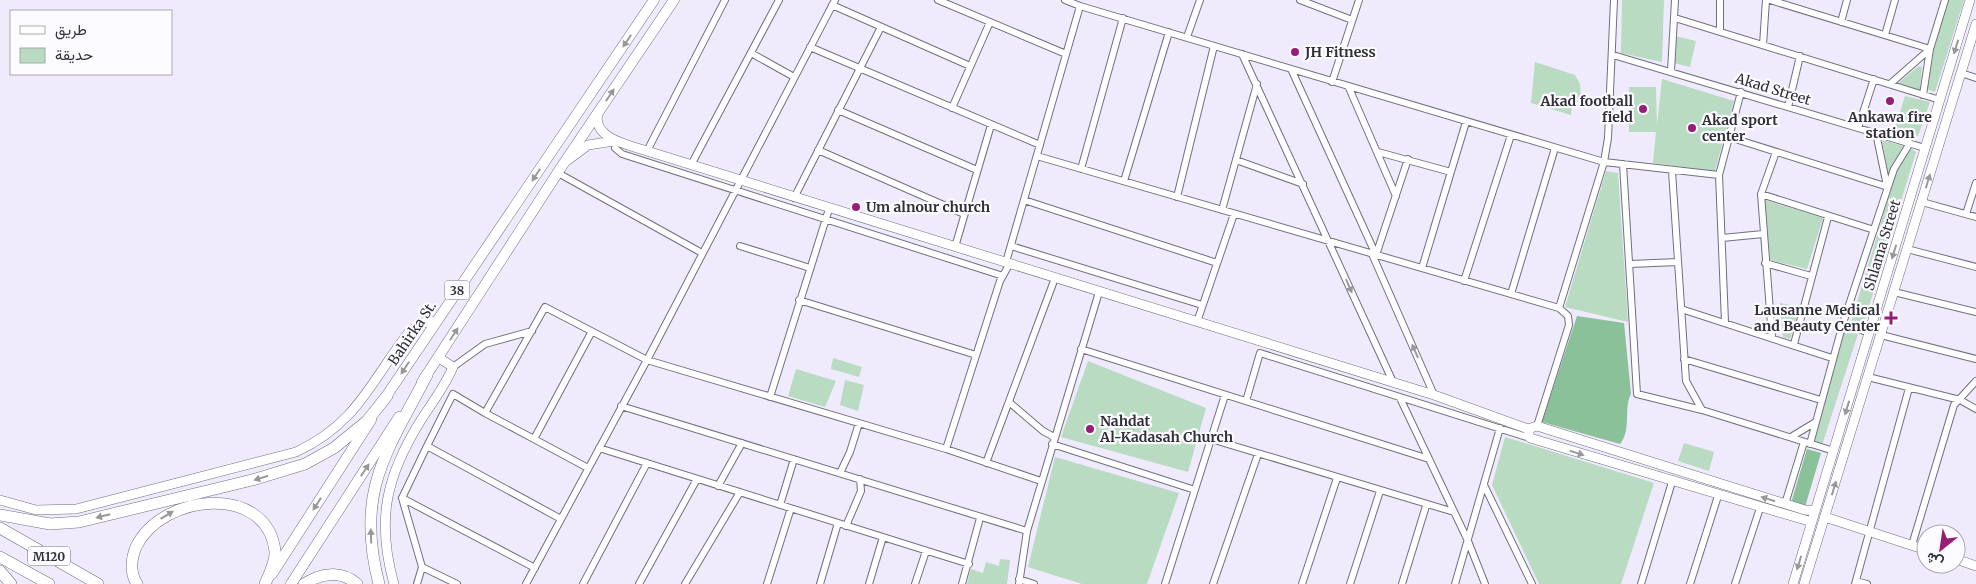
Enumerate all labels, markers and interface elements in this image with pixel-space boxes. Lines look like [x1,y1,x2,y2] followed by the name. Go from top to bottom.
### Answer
[10,10,172,75] legend
[55,20,87,40] text: طريق
[622,34,632,47] one-way arrow
[1952,39,1960,54] one-way arrow
[1304,43,1376,61] place label: JH Fitness
[55,45,93,64] text: حديقة
[1289,46,1301,58] marker: JH Fitness
[1732,69,1814,109] street label: Akad Street
[605,88,615,102] one-way arrow
[1540,92,1633,126] place label: Akad football field
[1884,95,1896,107] marker: Ankawa fire station
[1637,103,1649,115] marker: Akad football field
[1847,108,1932,142] place label: Ankawa fire station
[1701,111,1778,145] place label: Akad sport center
[1686,122,1698,134] marker: Akad sport center
[531,168,540,182] one-way arrow
[1924,174,1932,189] one-way arrow
[1860,197,1905,293] street label: Shlama Street
[866,198,991,216] place label: Um alnour church
[850,201,862,213] marker: Um alnour church
[1889,245,1897,260] one-way arrow
[1345,279,1353,293] one-way arrow
[444,280,470,300] road number: 38
[384,297,440,369] street label: Bahirka St.
[1754,301,1880,335] place label: Lausanne Medical and Beauty Center
[1884,311,1898,325] marker: Lausanne Medical and Beauty Center
[450,327,459,341] one-way arrow
[1410,344,1418,358] one-way arrow
[401,361,410,374] one-way arrow
[1842,401,1850,416] one-way arrow
[1099,412,1234,446] place label: Nahdat Al-Kadasah Church
[1084,423,1096,435] marker: Nahdat Al-Kadasah Church
[1569,449,1584,457] one-way arrow
[361,463,370,476] one-way arrow
[253,474,268,482] one-way arrow
[1831,480,1839,495] one-way arrow
[1761,494,1776,502] one-way arrow
[312,497,322,511] one-way arrow
[160,510,173,519] one-way arrow
[95,513,110,521] one-way arrow
[1916,524,1966,574] north arrow
[366,528,374,544] one-way arrow
[28,546,70,566] road number: M120
[1923,548,1946,572] text: ش
[1795,556,1803,571] one-way arrow

